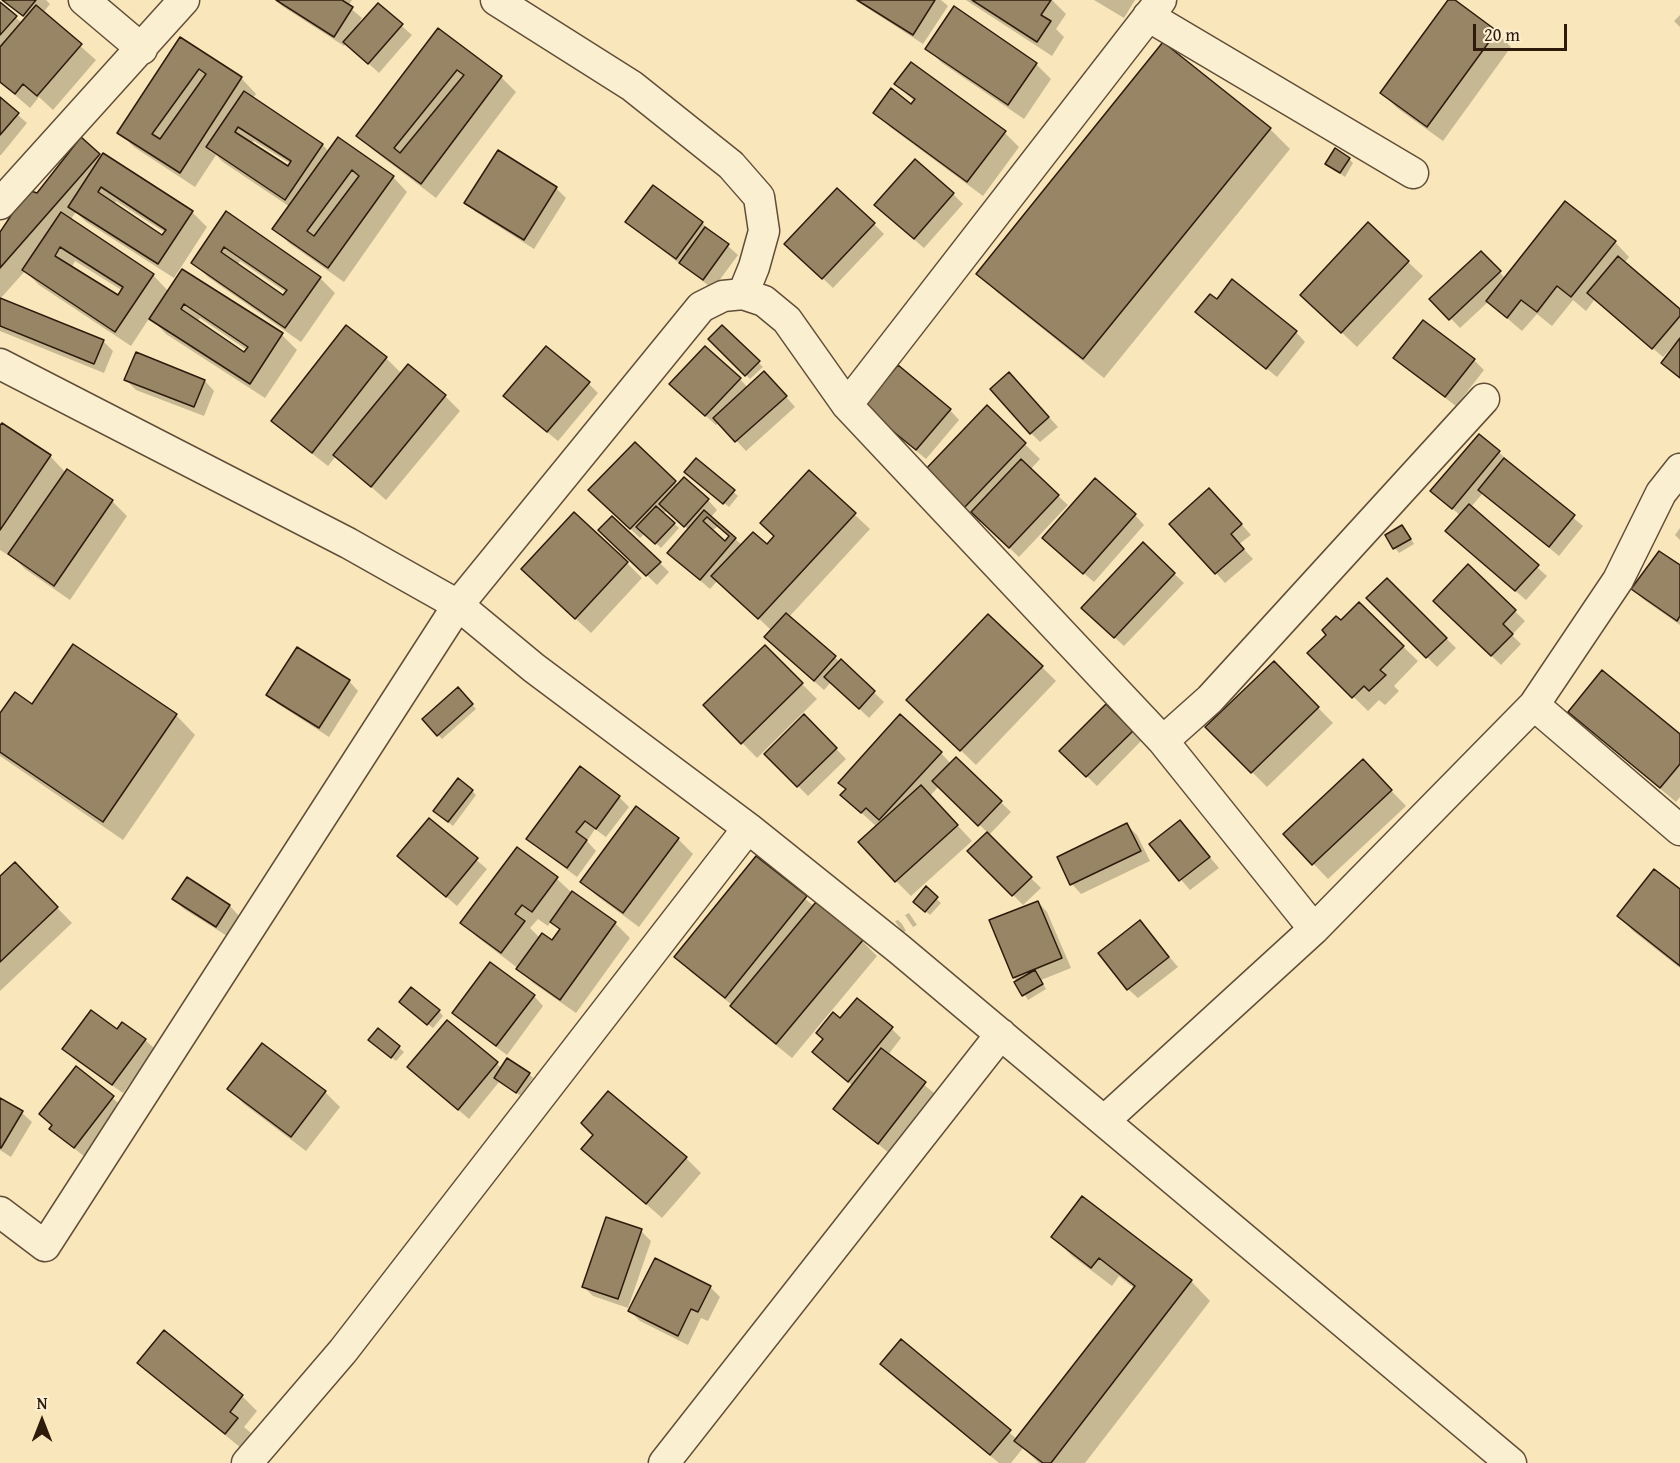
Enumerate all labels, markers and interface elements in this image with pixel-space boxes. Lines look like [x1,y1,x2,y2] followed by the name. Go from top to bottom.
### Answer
[1476,12,1570,50] scale bar
[1484,21,1520,48] text: 20 m
[12,1391,72,1451] north arrow
[37,1391,47,1415] text: N

